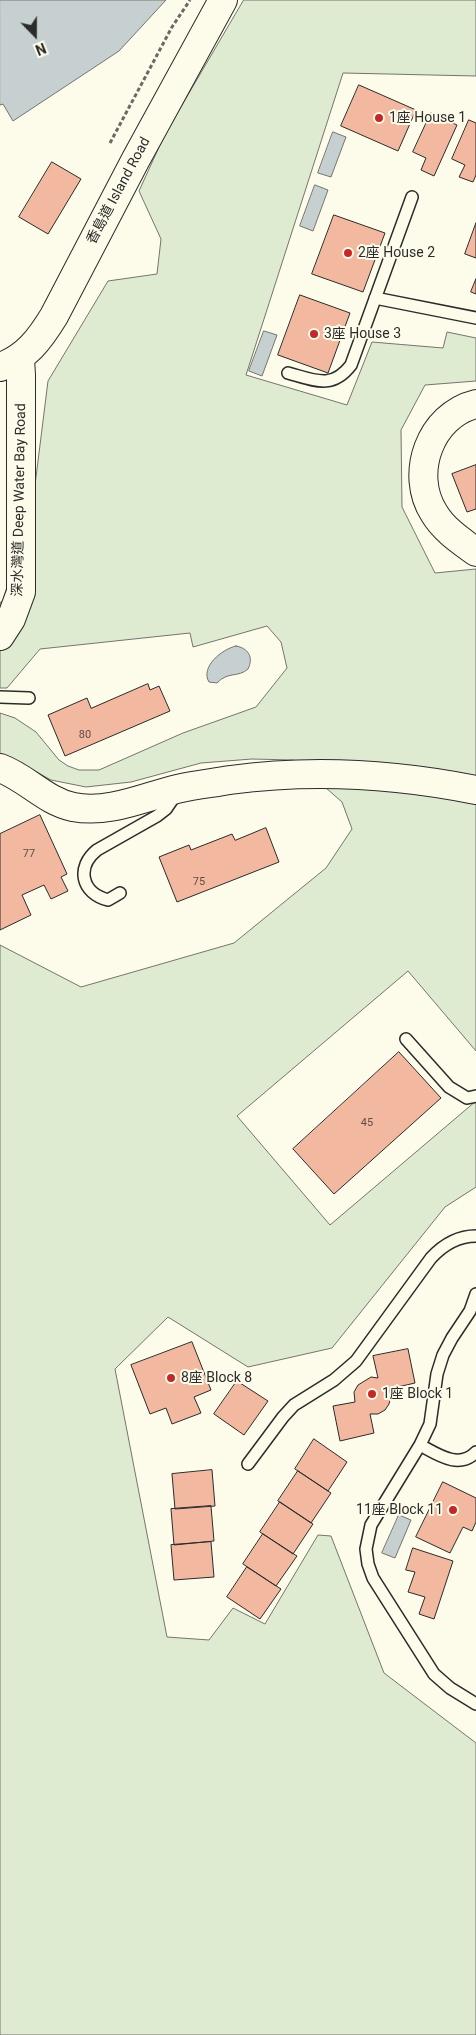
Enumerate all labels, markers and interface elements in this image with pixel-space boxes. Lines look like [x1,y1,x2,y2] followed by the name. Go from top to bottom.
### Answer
[10,10,60,60] north arrow
[33,40,48,58] text: N
[389,110,466,126] place label: 1座 House 1
[373,112,385,124] marker: 1座 House 1
[84,135,154,247] street label: 香島道 Island Road
[358,245,435,261] place label: 2座 House 2
[342,247,354,259] marker: 2座 House 2
[324,326,401,342] place label: 3座 House 3
[308,328,320,340] marker: 3座 House 3
[10,403,30,597] street label: 深水灣道 Deep Water Bay Road
[79,728,91,742] house number: 80
[23,847,35,861] house number: 77
[193,875,205,889] house number: 75
[361,1116,373,1130] house number: 45
[181,1370,252,1386] place label: 8座 Block 8
[165,1372,177,1384] marker: 8座 Block 8
[382,1386,453,1402] place label: 1座 Block 1
[366,1388,378,1400] marker: 1座 Block 1
[356,1502,443,1518] place label: 11座 Block 11
[447,1504,459,1516] marker: 11座 Block 11

